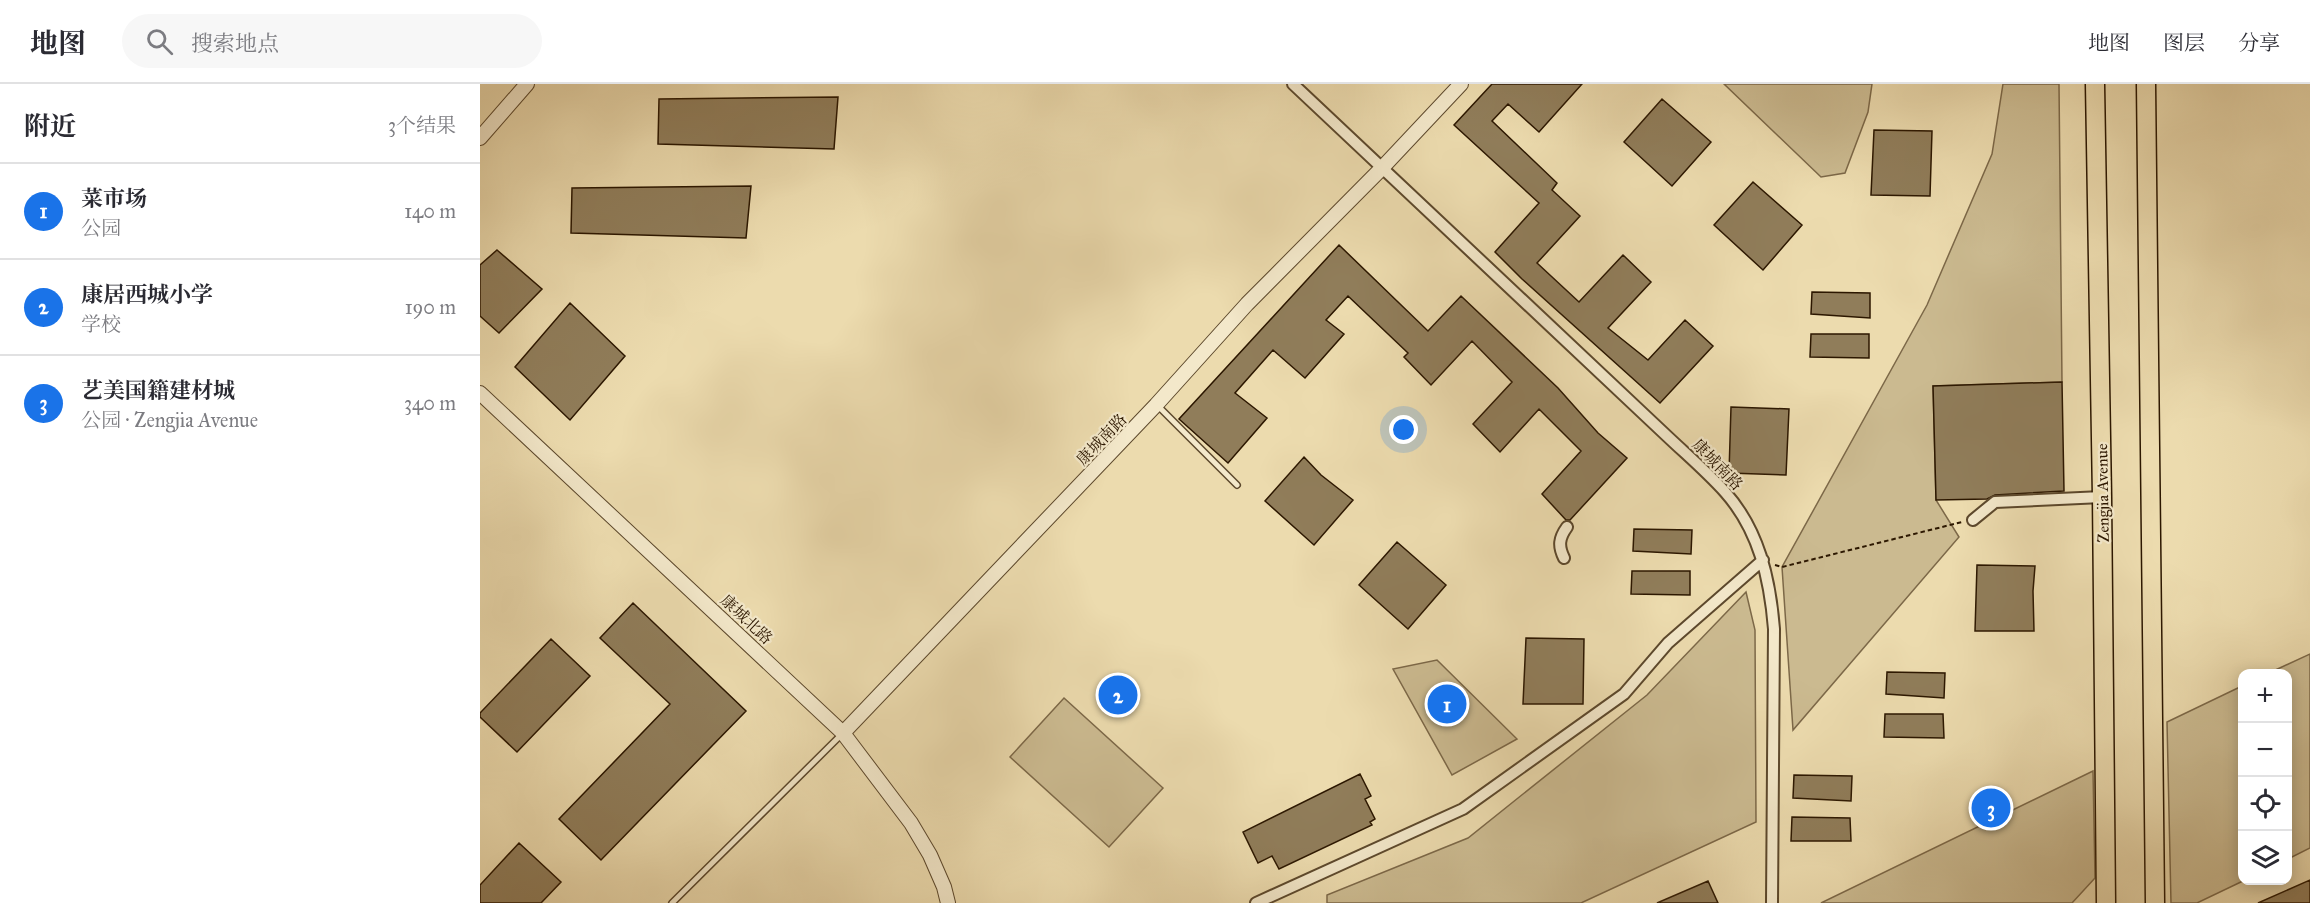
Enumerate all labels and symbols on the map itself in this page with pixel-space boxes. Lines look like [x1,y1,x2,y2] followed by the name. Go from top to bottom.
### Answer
[1072,410,1130,469] street label: 康城南路
[1389,415,1418,444] your location
[1689,435,1747,494] street label: 康城南路
[2092,443,2114,543] street label: Zengjia Avenue
[717,591,777,648] street label: 康城北路
[1098,672,1138,718] pin: 2
[1428,682,1466,726] pin: 1
[1972,786,2010,830] pin: 3

